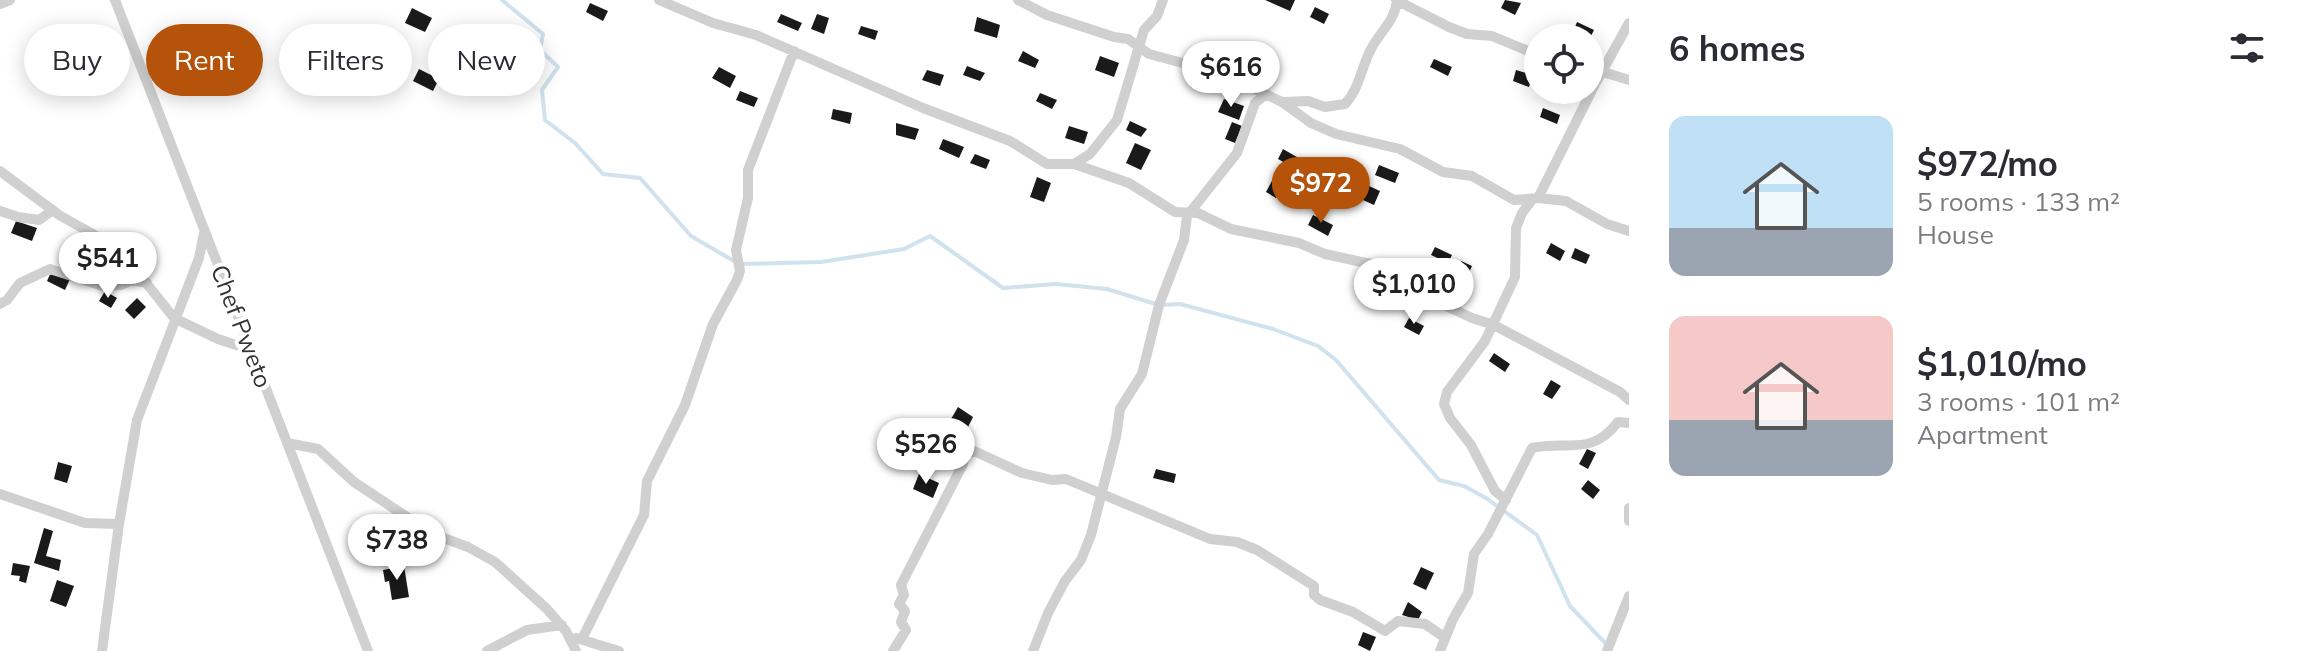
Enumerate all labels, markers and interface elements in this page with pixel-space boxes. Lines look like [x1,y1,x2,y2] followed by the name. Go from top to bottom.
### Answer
[24,24,130,96] chip: Buy
[146,24,263,96] chip: Rent
[279,24,412,96] chip: Filters
[428,24,545,96] chip: New
[1524,24,1604,104] map controls
[1524,24,1604,104] button: locate
[2225,26,2269,70] icon: filters
[1669,27,1806,70] text: 6 homes
[1184,41,1278,109] pin: $616
[1200,50,1262,83] text: $616
[1917,142,2058,185] text: $972/mo
[1733,148,1829,244] icon: home
[1274,157,1368,225] pin: $972
[1290,166,1352,199] text: $972
[1917,185,2120,218] text: 5 rooms · 133 m²
[1917,218,1994,251] text: House
[61,232,155,300] pin: $541
[77,241,139,274] text: $541
[1349,258,1479,326] pin: $1,010
[205,260,279,392] street label: Chef Pweto
[1372,267,1456,300] text: $1,010
[1917,342,2087,385] text: $1,010/mo
[1733,348,1829,444] icon: home
[1917,385,2120,418] text: 3 rooms · 101 m²
[879,418,973,486] pin: $526
[1917,418,2048,451] text: Apartment
[895,427,957,460] text: $526
[350,514,444,582] pin: $738
[366,523,428,556] text: $738

